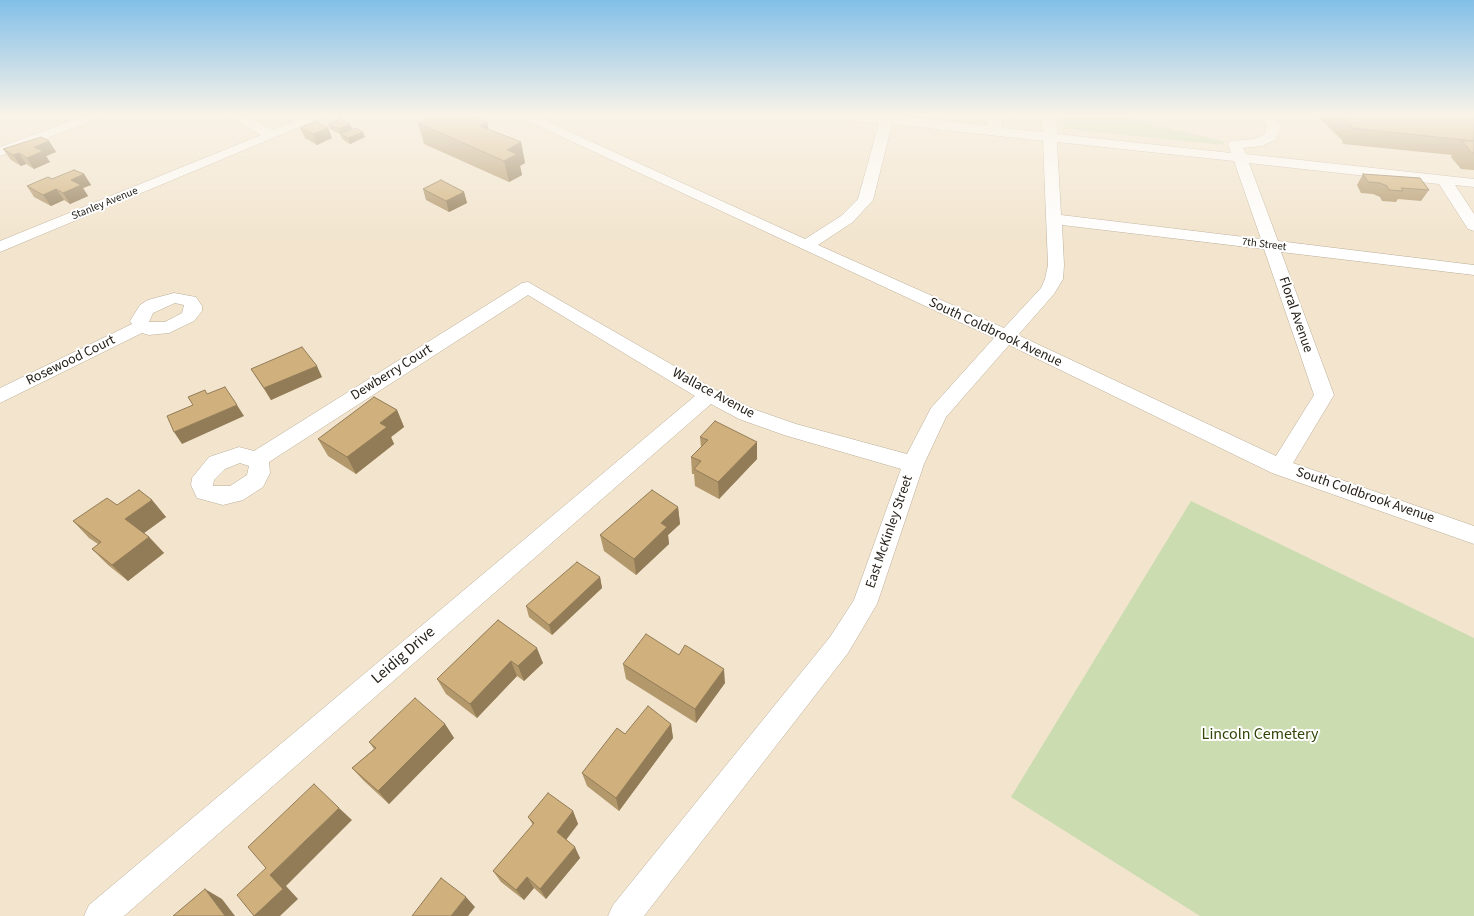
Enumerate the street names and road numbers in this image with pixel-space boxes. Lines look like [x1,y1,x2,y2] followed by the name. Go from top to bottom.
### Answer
[70,185,140,223] street label: Stanley Avenue
[1241,236,1287,254] street label: 7th Street
[1274,275,1316,355] street label: Floral Avenue
[926,295,1064,371] street label: South Coldbrook Avenue
[24,332,118,390] street label: Rosewood Court
[348,341,436,405] street label: Dewberry Court
[669,365,757,423] street label: Wallace Avenue
[1294,464,1436,528] street label: South Coldbrook Avenue
[863,473,917,591] street label: East McKinley Street
[368,623,440,689] street label: Leidig Drive

